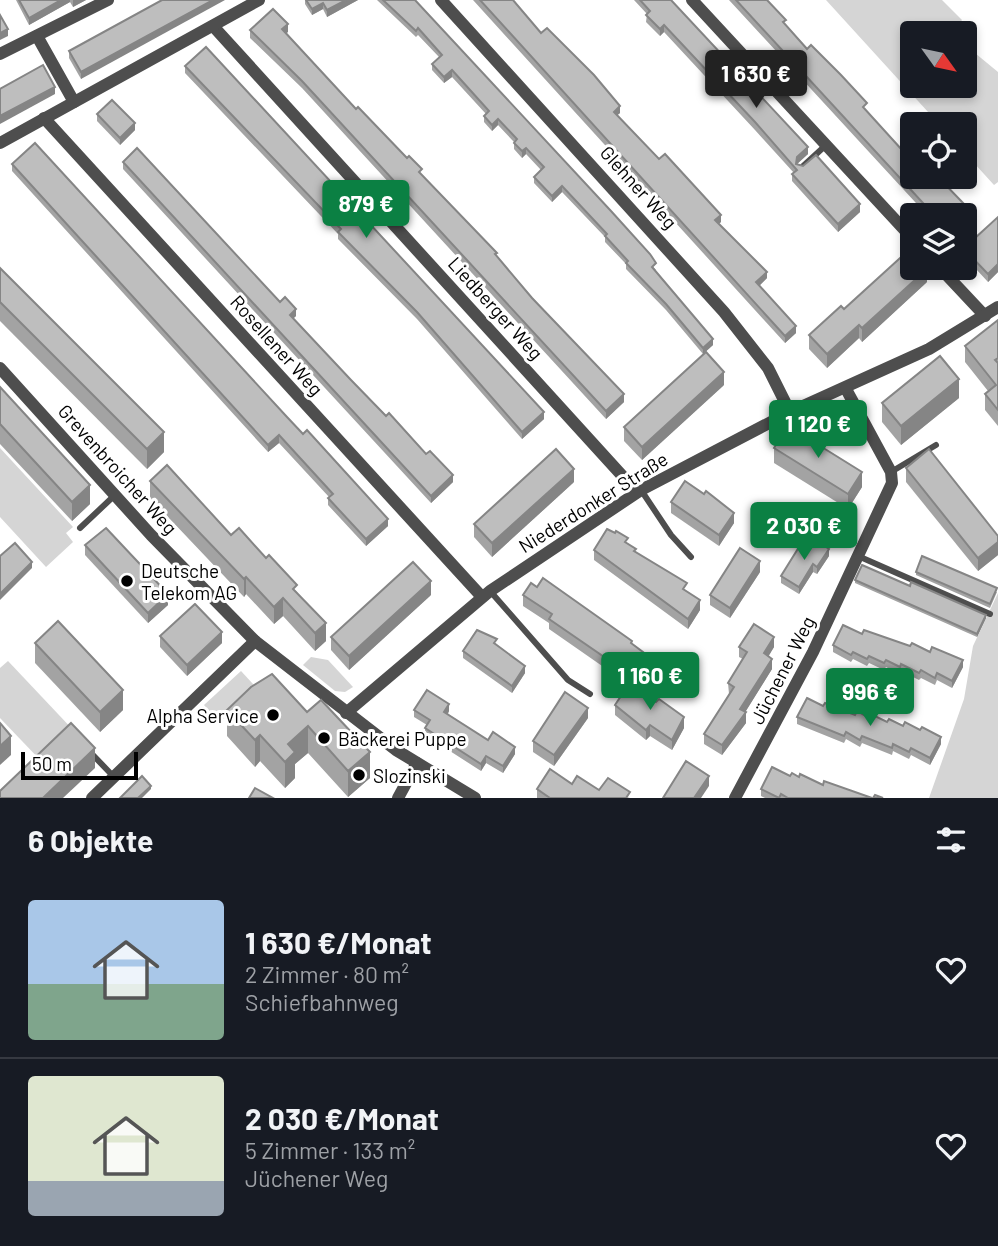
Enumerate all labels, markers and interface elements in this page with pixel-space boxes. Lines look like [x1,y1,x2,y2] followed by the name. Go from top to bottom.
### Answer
[900,21,976,98] north arrow
[900,21,977,280] map controls
[691,50,821,110] pin: 1 630 €
[721,59,791,87] text: 1 630 €
[900,112,977,189] button: locate
[596,141,682,233] street label: Glehner Weg
[317,180,415,240] pin: 879 €
[338,189,394,217] text: 879 €
[900,203,977,280] button: layers
[444,252,548,364] street label: Liedberger Weg
[226,290,328,400] street label: Rosellener Weg
[54,399,182,539] street label: Grevenbroicher Weg
[753,400,883,460] pin: 1 120 €
[785,409,851,437] text: 1 120 €
[514,447,672,557] street label: Niederdonker Straße
[739,503,869,562] pin: 2 030 €
[766,511,842,539] text: 2 030 €
[141,559,237,604] place label: Deutsche Telekom AG
[119,573,135,589] marker: Deutsche Telekom AG
[745,612,819,728] street label: Jüchener Weg
[585,652,715,712] pin: 1 160 €
[617,661,683,689] text: 1 160 €
[821,668,919,728] pin: 996 €
[842,677,898,705] text: 996 €
[146,704,259,727] place label: Alpha Service
[265,707,281,723] marker: Alpha Service
[338,727,467,750] place label: Bäckerei Puppe
[316,730,332,746] marker: Bäckerei Puppe
[21,749,138,781] scale bar
[32,752,72,775] text: 50 m
[373,764,446,787] place label: Slozinski
[351,767,367,783] marker: Slozinski
[932,821,970,859] icon: filters
[28,822,153,858] text: 6 Objekte
[245,924,432,960] text: 1 630 €/Monat
[84,928,168,1012] icon: home
[932,951,970,989] icon: heart
[245,960,409,988] text: 2 Zimmer · 80 m²
[245,988,399,1016] text: Schiefbahnweg
[245,1100,439,1136] text: 2 030 €/Monat
[84,1104,168,1188] icon: home
[932,1127,970,1165] icon: heart
[245,1136,415,1164] text: 5 Zimmer · 133 m²
[245,1164,388,1192] text: Jüchener Weg

